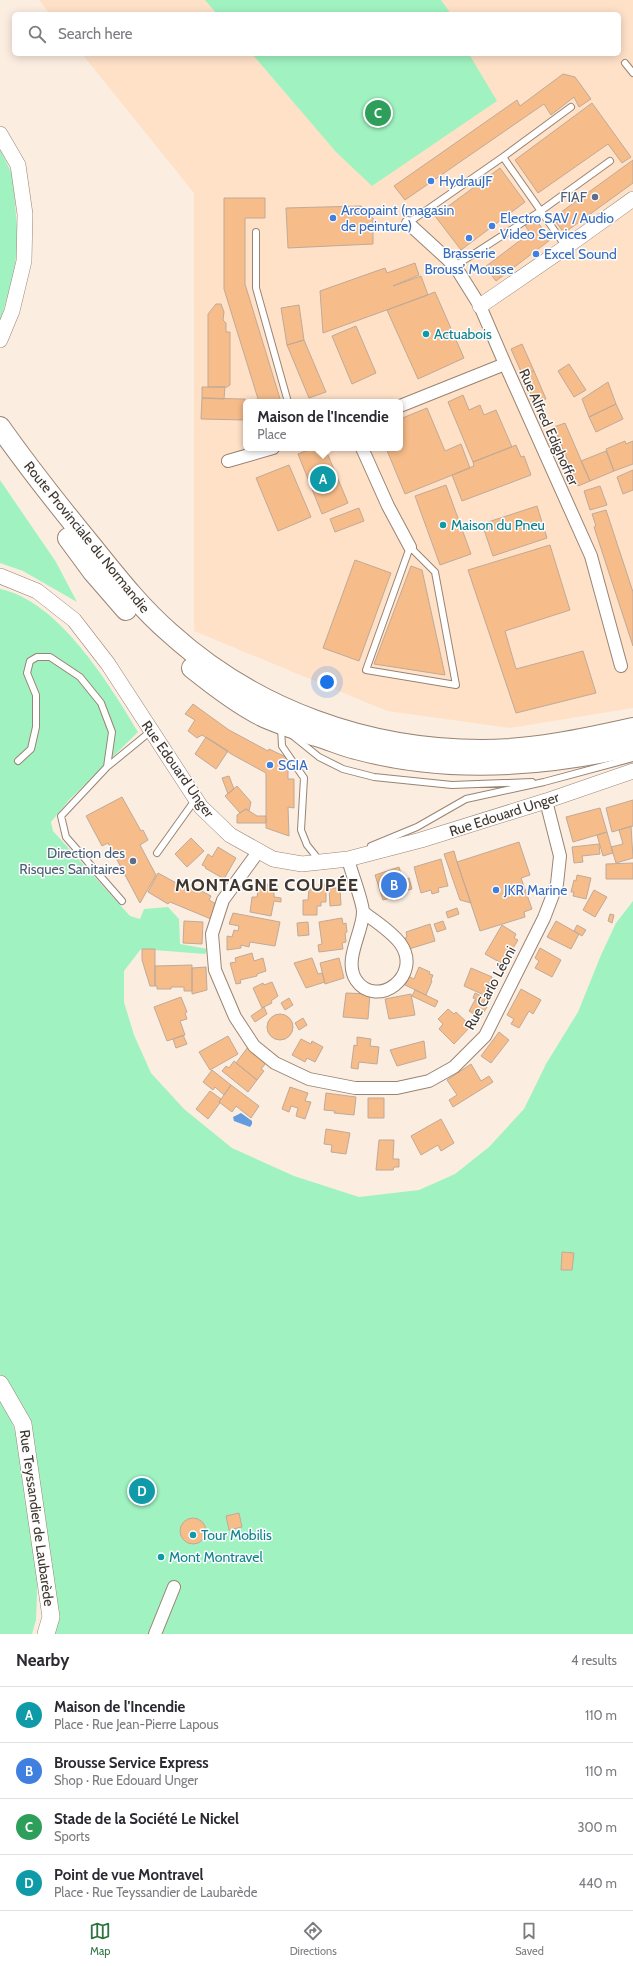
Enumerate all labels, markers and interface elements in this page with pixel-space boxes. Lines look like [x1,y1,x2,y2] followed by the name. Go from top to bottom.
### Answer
[12,12,621,56] search box
[26,23,48,45] icon: search
[58,25,133,43] text: Search here
[365,98,391,128] pin: C
[439,172,493,190] place label: HydrauJF
[426,176,436,186] marker: HydrauJF
[560,188,588,206] place label: FIAF
[590,192,600,202] marker: FIAF
[341,201,454,235] place label: Arcopaint (magasin de peinture)
[500,209,614,243] place label: Electro SAV / Audio Video Services
[328,213,338,223] marker: Arcopaint (magasin de peinture)
[487,221,497,231] marker: Electro SAV / Audio Video Services
[464,233,474,243] marker: Brasserie Brouss’ Mousse
[424,244,514,278] place label: Brasserie Brouss’ Mousse
[544,245,617,263] place label: Excel Sound
[531,249,541,259] marker: Excel Sound
[434,325,492,343] place label: Actuabois
[421,329,431,339] marker: Actuabois
[515,366,583,489] street label: Rue Alfred Edighoffer
[243,399,403,451] popup
[257,408,389,426] text: Maison de l'Incendie
[257,426,287,442] text: Place
[20,458,154,616] street label: Route Provinciale du Normandie
[310,464,336,494] pin: A
[451,516,545,534] place label: Maison du Pneu
[438,520,448,530] marker: Maison du Pneu
[317,672,337,692] your location
[138,717,219,822] street label: Rue Edouard Unger
[278,756,308,774] place label: SGIA
[265,760,275,770] marker: SGIA
[447,788,562,840] street label: Rue Edouard Unger
[19,844,125,878] place label: Direction des Risques Sanitaires
[128,856,138,866] marker: Direction des Risques Sanitaires
[381,870,407,900] pin: B
[175,874,359,896] district label: MONTAGNE COUPÉE
[503,881,567,899] place label: JKR Marine
[491,885,501,895] marker: JKR Marine
[460,943,520,1033] street label: Rue Carlo Léoni
[16,1429,58,1607] street label: Rue Teyssandier de Laubarède
[129,1476,155,1506] pin: D
[201,1526,272,1544] place label: Tour Mobilis
[188,1530,198,1540] marker: Tour Mobilis
[169,1548,264,1566] place label: Mont Montravel
[156,1552,166,1562] marker: Mont Montravel
[16,1650,69,1670] text: Nearby
[571,1652,617,1668] text: 4 results
[54,1698,185,1716] text: Maison de l'Incendie
[25,1707,33,1723] text: A
[585,1707,617,1723] text: 110 m
[54,1716,219,1732] text: Place · Rue Jean-Pierre Lapous
[54,1754,209,1772] text: Brousse Service Express
[25,1763,33,1779] text: B
[585,1763,617,1779] text: 110 m
[54,1772,198,1788] text: Shop · Rue Edouard Unger
[54,1810,239,1828] text: Stade de la Société Le Nickel
[25,1819,33,1835] text: C
[577,1819,617,1835] text: 300 m
[54,1828,90,1844] text: Sports
[54,1866,203,1884] text: Point de vue Montravel
[24,1875,34,1891] text: D
[579,1875,617,1891] text: 440 m
[54,1884,257,1900] text: Place · Rue Teyssandier de Laubarède
[89,1920,111,1958] tab: Map
[290,1920,337,1958] tab: Directions
[515,1920,544,1958] tab: Saved

